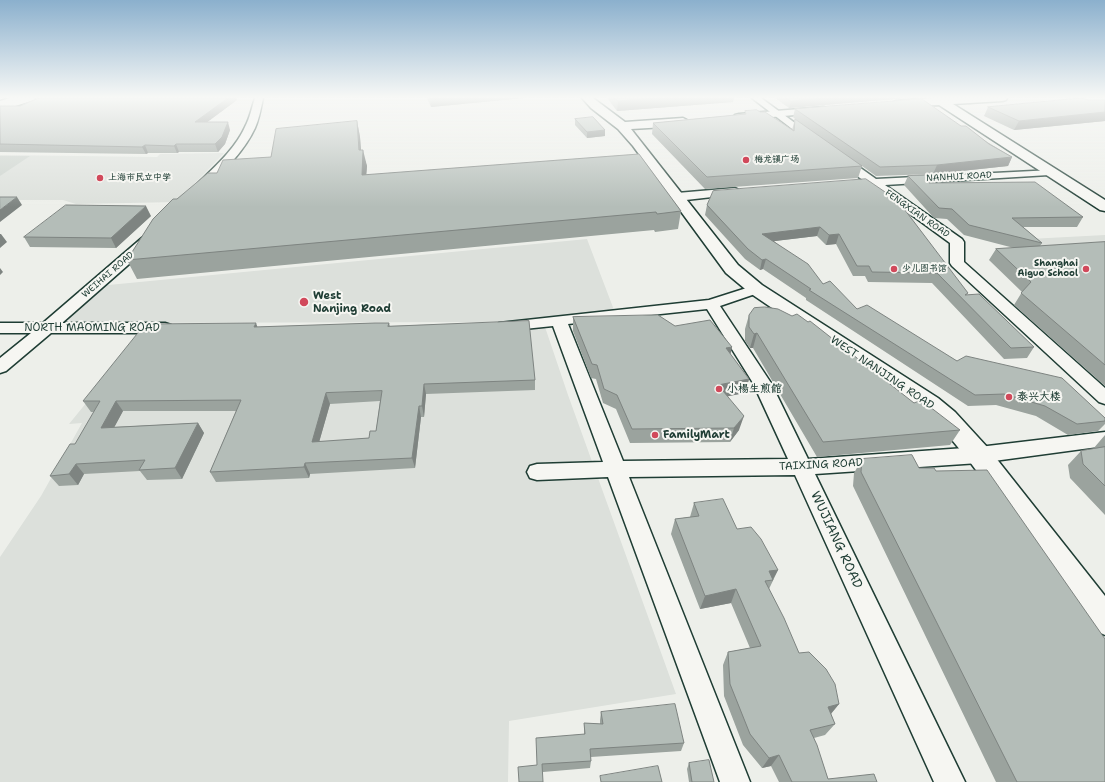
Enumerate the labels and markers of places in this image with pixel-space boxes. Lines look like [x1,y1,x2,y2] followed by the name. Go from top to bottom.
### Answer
[741,155,751,165] marker: 梅龙镇广场
[754,155,799,165] place label: 梅龙镇广场
[95,173,105,183] marker: 上海市民立中学
[108,173,171,183] place label: 上海市民立中学
[1018,259,1078,280] place label: Shanghai Aiguo School
[889,264,899,274] marker: 少儿图书馆
[902,264,947,274] place label: 少儿图书馆
[1081,264,1091,274] marker: Shanghai Aiguo School
[313,289,391,315] place label: West Nanjing Road
[298,296,310,308] marker: West Nanjing Road
[727,382,782,396] place label: 小楊生煎館
[714,384,724,394] marker: 小楊生煎館
[1017,390,1061,404] place label: 泰兴大楼
[1004,392,1014,402] marker: 泰兴大楼
[663,428,730,442] place label: FamilyMart
[650,430,660,440] marker: FamilyMart

